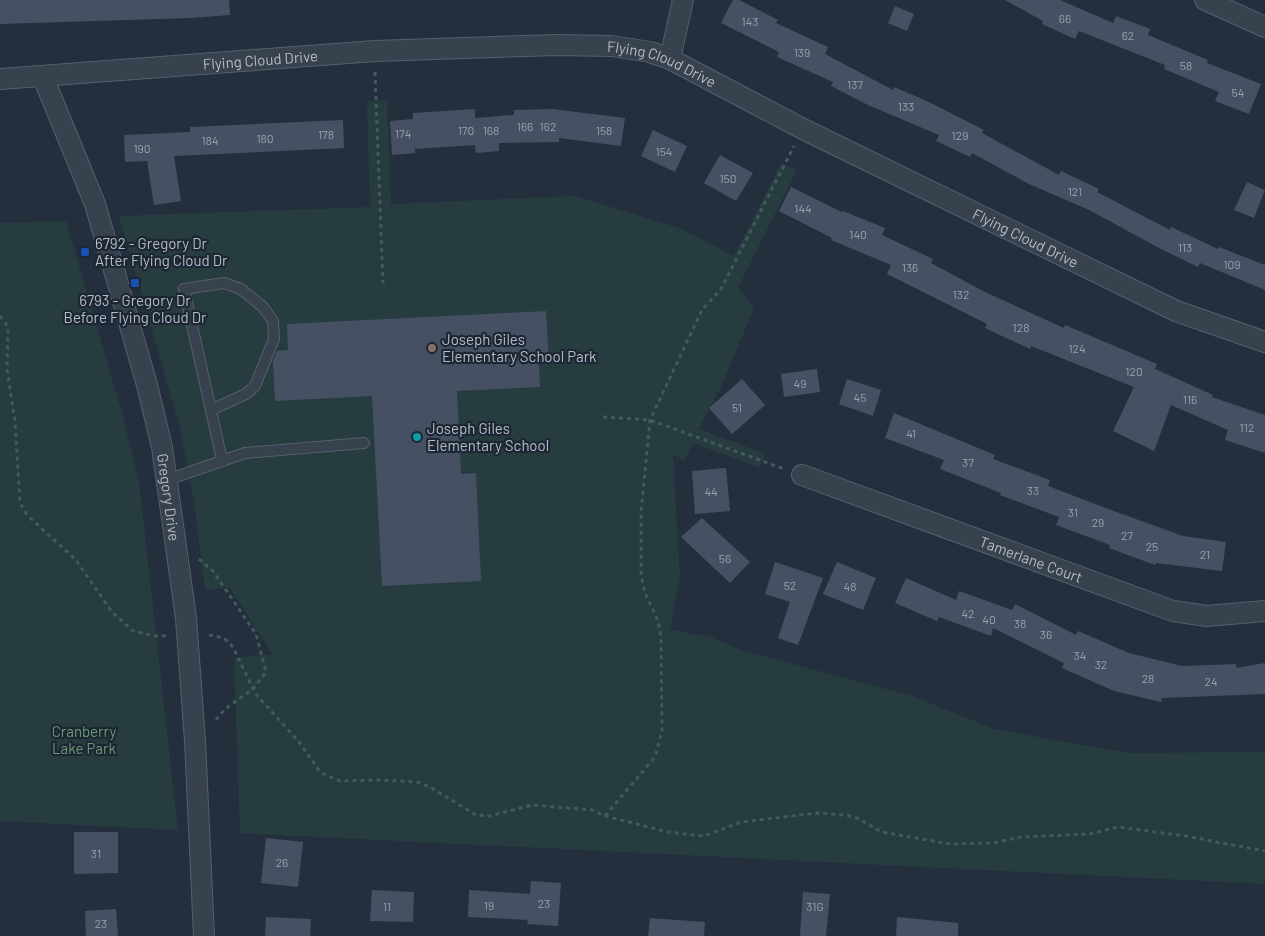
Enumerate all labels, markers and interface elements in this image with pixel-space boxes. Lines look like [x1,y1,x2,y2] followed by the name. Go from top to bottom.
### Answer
[1059,11,1071,25] house number: 66
[742,14,759,28] house number: 143
[1122,28,1134,42] house number: 62
[607,37,719,91] street label: Flying Cloud Drive
[794,45,810,59] house number: 139
[202,46,318,73] street label: Flying Cloud Drive
[1180,58,1192,72] house number: 58
[847,77,863,91] house number: 137
[1232,85,1244,99] house number: 54
[898,99,914,113] house number: 133
[517,119,533,133] house number: 166
[540,119,556,133] house number: 162
[458,123,474,137] house number: 170
[483,123,499,137] house number: 168
[596,123,612,137] house number: 158
[395,126,411,140] house number: 174
[318,127,334,141] house number: 178
[952,128,968,142] house number: 129
[256,131,274,145] house number: 180
[201,133,219,147] house number: 184
[133,141,151,155] house number: 190
[656,144,672,158] house number: 154
[719,171,737,185] house number: 150
[1068,184,1082,198] house number: 121
[794,201,812,215] house number: 144
[970,204,1082,271] street label: Flying Cloud Drive
[849,227,867,241] house number: 140
[95,234,228,269] place label: 6792 - Gregory Dr After Flying Cloud Dr
[1178,240,1192,254] house number: 113
[79,246,91,258] marker: 6792 - Gregory Dr After Flying Cloud Dr
[1223,257,1241,271] house number: 109
[902,260,918,274] house number: 136
[129,277,141,289] marker: 6793 - Gregory Dr Before Flying Cloud Dr
[953,287,969,301] house number: 132
[64,291,207,326] place label: 6793 - Gregory Dr Before Flying Cloud Dr
[1013,320,1029,334] house number: 128
[442,330,597,365] place label: Joseph Giles Elementary School Park
[1068,341,1086,355] house number: 124
[426,342,438,354] marker: Joseph Giles Elementary School Park
[1125,364,1143,378] house number: 120
[794,376,806,390] house number: 49
[854,390,866,404] house number: 45
[1183,392,1197,406] house number: 116
[732,400,742,414] house number: 51
[427,419,549,454] place label: Joseph Giles Elementary School
[1240,420,1254,434] house number: 112
[906,426,916,440] house number: 41
[411,431,423,443] marker: Joseph Giles Elementary School
[154,452,184,542] street label: Gregory Drive
[962,455,974,469] house number: 37
[1027,483,1039,497] house number: 33
[704,484,718,498] house number: 44
[1068,505,1078,519] house number: 31
[1092,515,1104,529] house number: 29
[1121,528,1133,542] house number: 27
[977,532,1085,586] street label: Tamerlane Court
[1146,539,1158,553] house number: 25
[1200,547,1210,561] house number: 21
[719,551,731,565] house number: 56
[784,578,796,592] house number: 52
[844,579,856,593] house number: 48
[961,606,975,620] house number: 42
[982,612,996,626] house number: 40
[1014,616,1026,630] house number: 38
[1040,627,1052,641] house number: 36
[1074,648,1086,662] house number: 34
[1095,657,1107,671] house number: 32
[1142,671,1154,685] house number: 28
[1204,674,1218,688] house number: 24
[52,722,116,757] park label: Cranberry Lake Park
[91,846,101,860] house number: 31
[276,855,288,869] house number: 26
[538,896,550,910] house number: 23
[484,898,494,912] house number: 19
[383,899,391,913] house number: 11
[806,899,824,913] house number: 31G
[95,916,107,930] house number: 23

